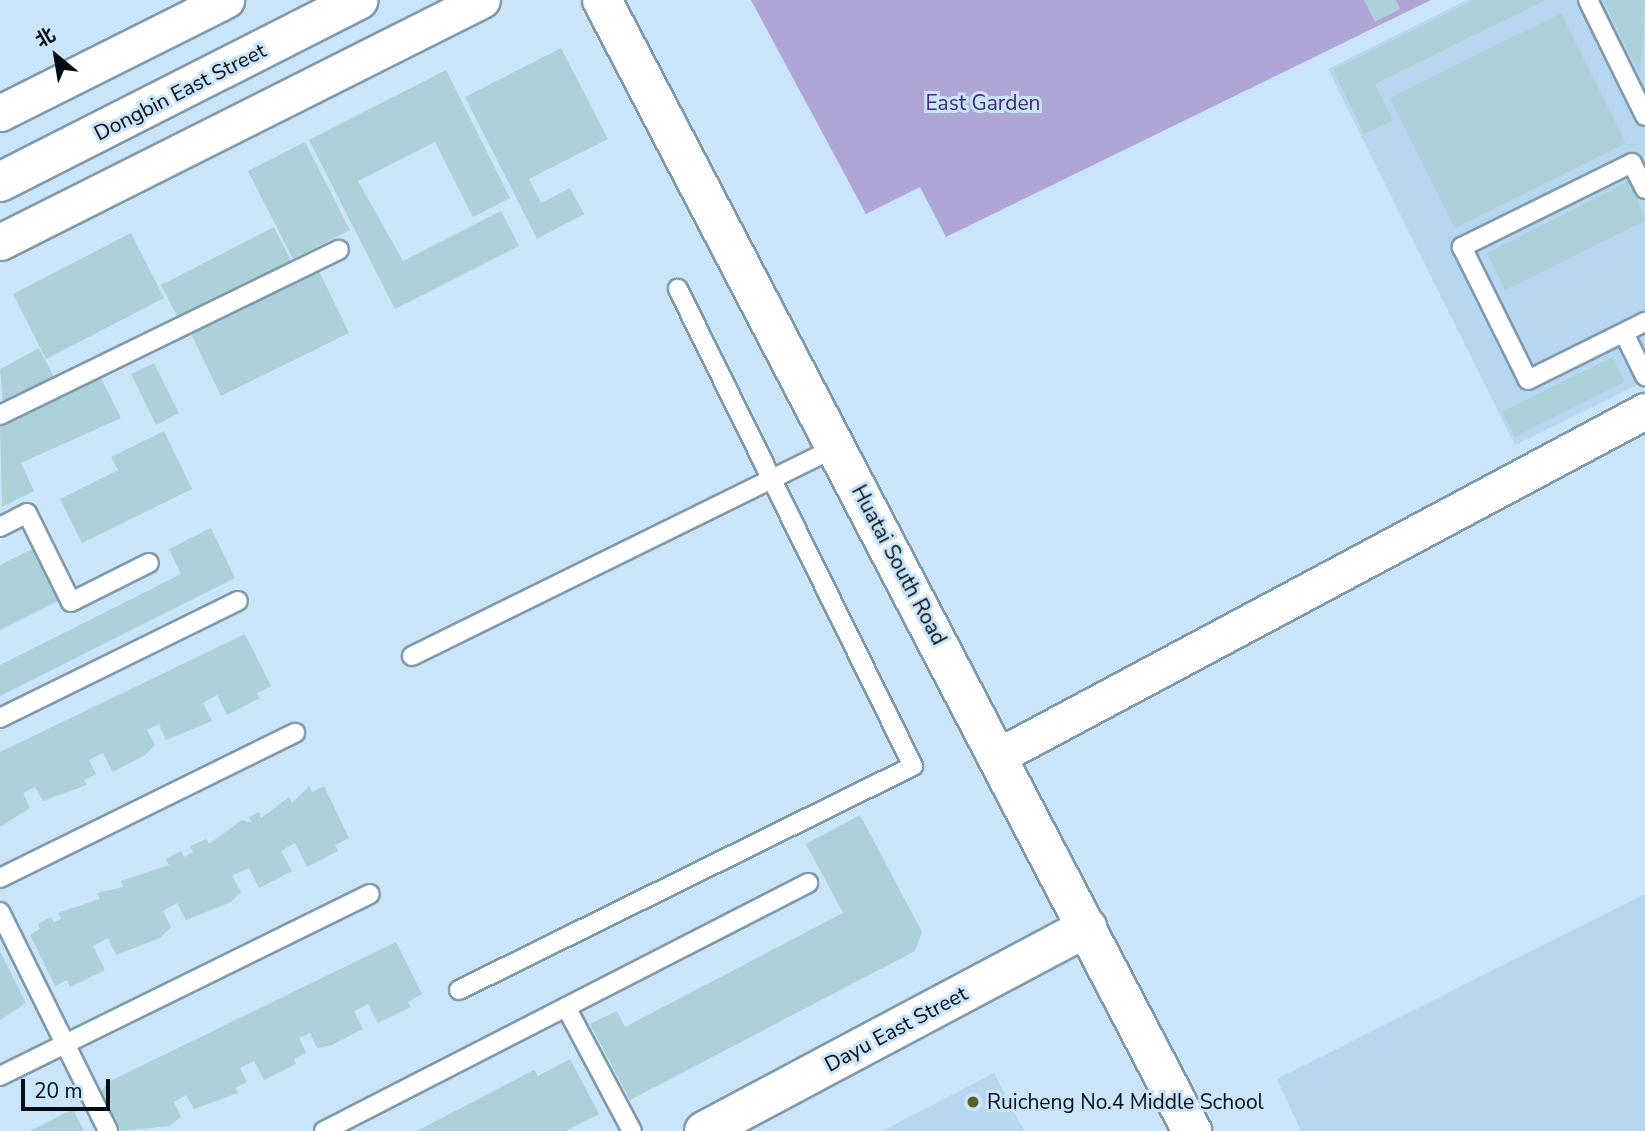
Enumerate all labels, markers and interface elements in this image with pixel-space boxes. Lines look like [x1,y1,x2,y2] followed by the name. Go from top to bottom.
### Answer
[21,21,91,91] north arrow
[31,22,60,54] text: 北
[90,38,270,146] street label: Dongbin East Street
[925,90,1041,116] park label: East Garden
[846,481,952,649] street label: Huatai South Road
[820,981,972,1077] street label: Dayu East Street
[24,1064,114,1108] scale bar
[34,1077,83,1105] text: 20 m
[987,1089,1264,1115] place label: Ruicheng No.4 Middle School
[965,1094,981,1110] marker: Ruicheng No.4 Middle School

